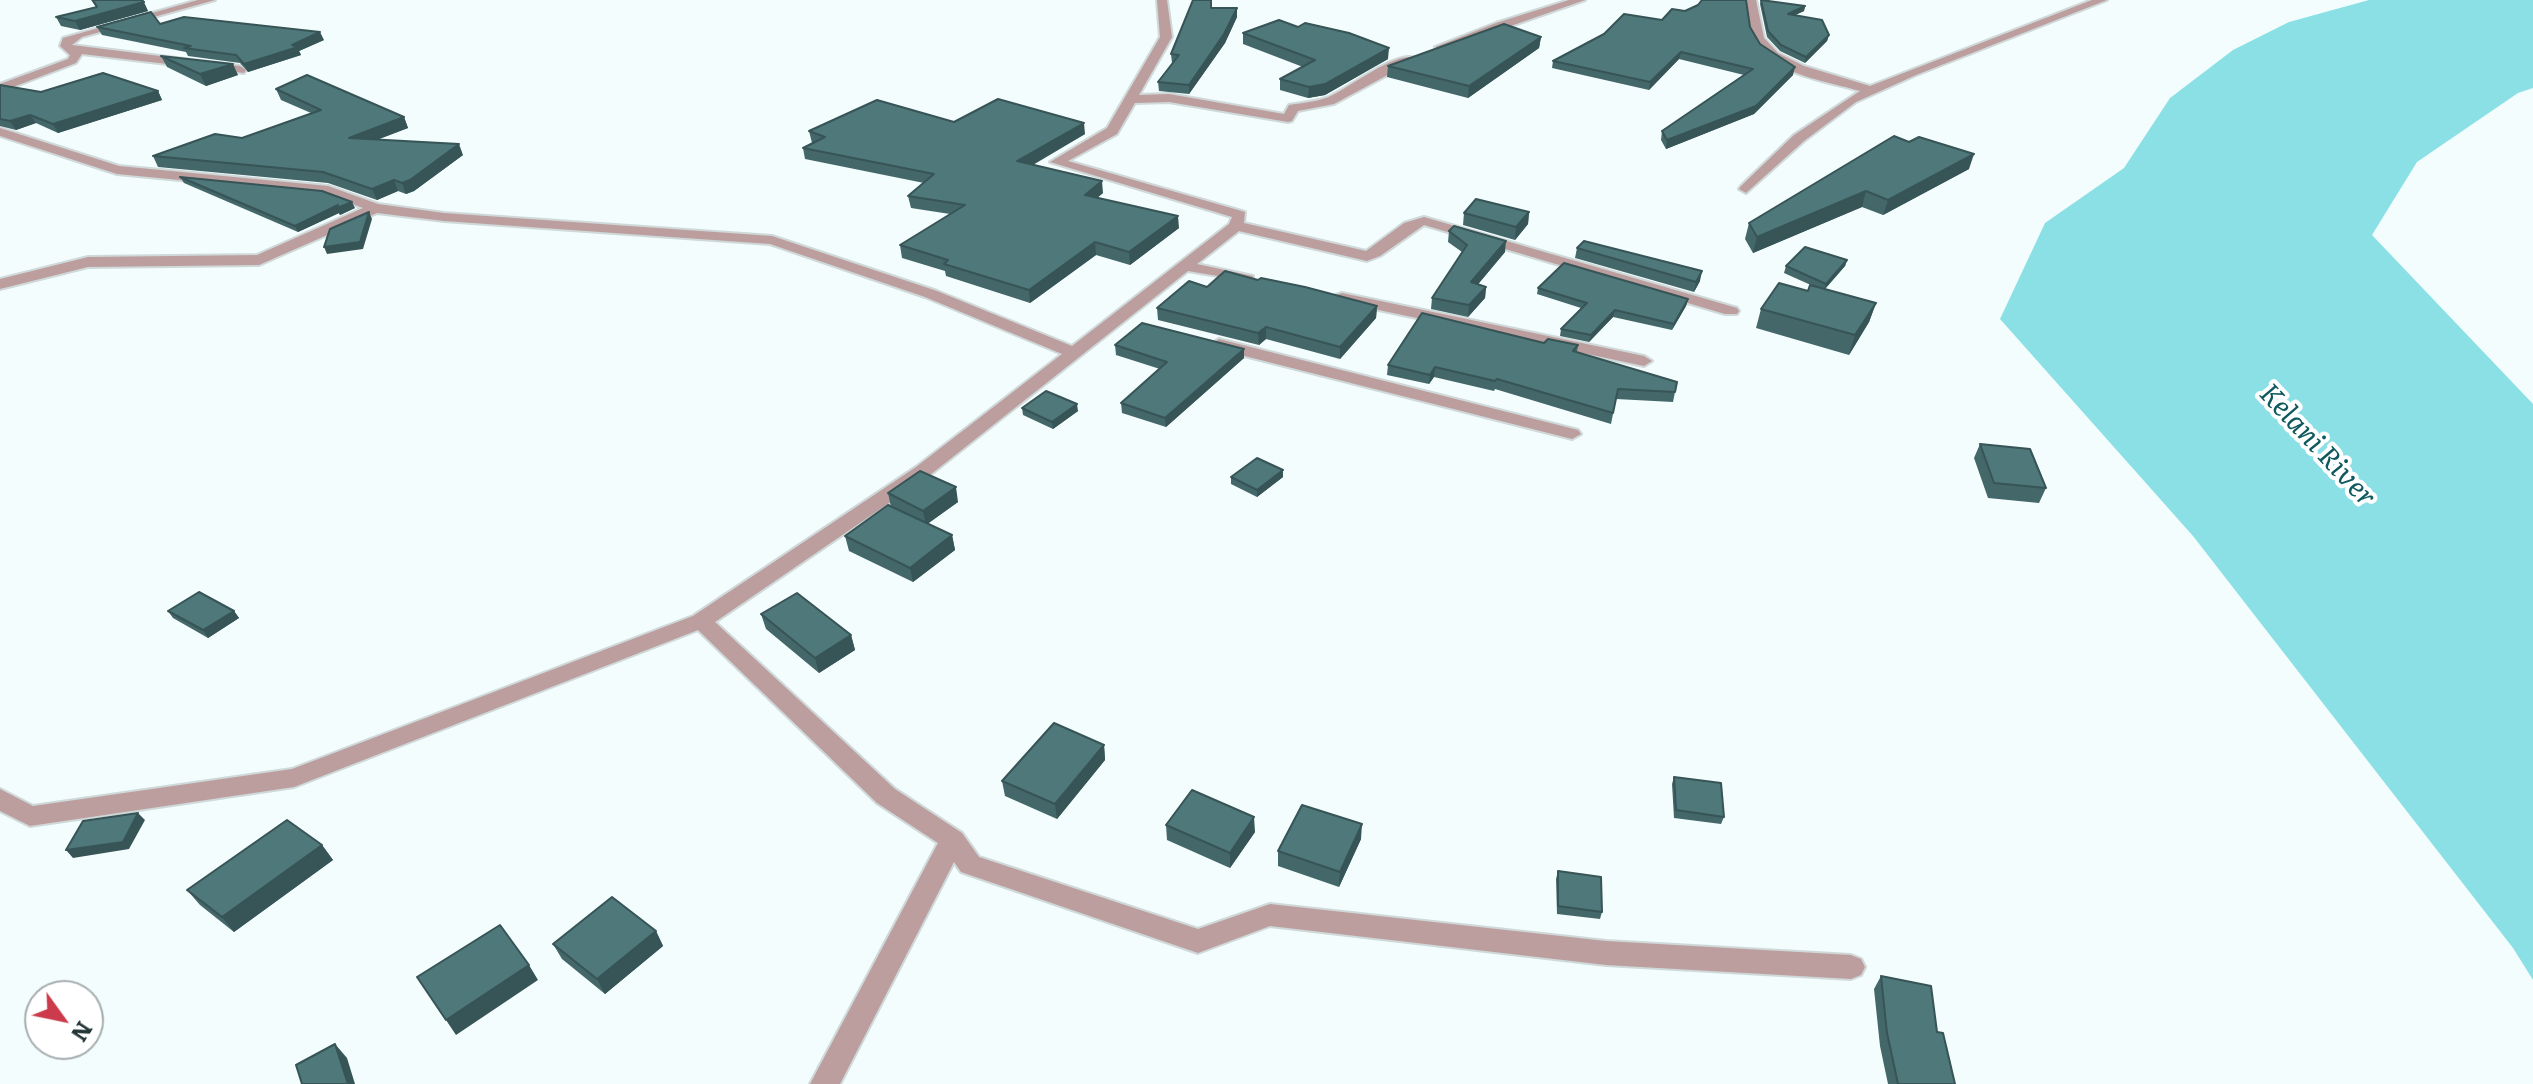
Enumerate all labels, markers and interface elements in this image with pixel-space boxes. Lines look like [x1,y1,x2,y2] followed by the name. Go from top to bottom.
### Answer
[2252,378,2382,514] water label: Kelani River
[24,980,104,1060] north arrow
[64,1016,102,1049] text: N

